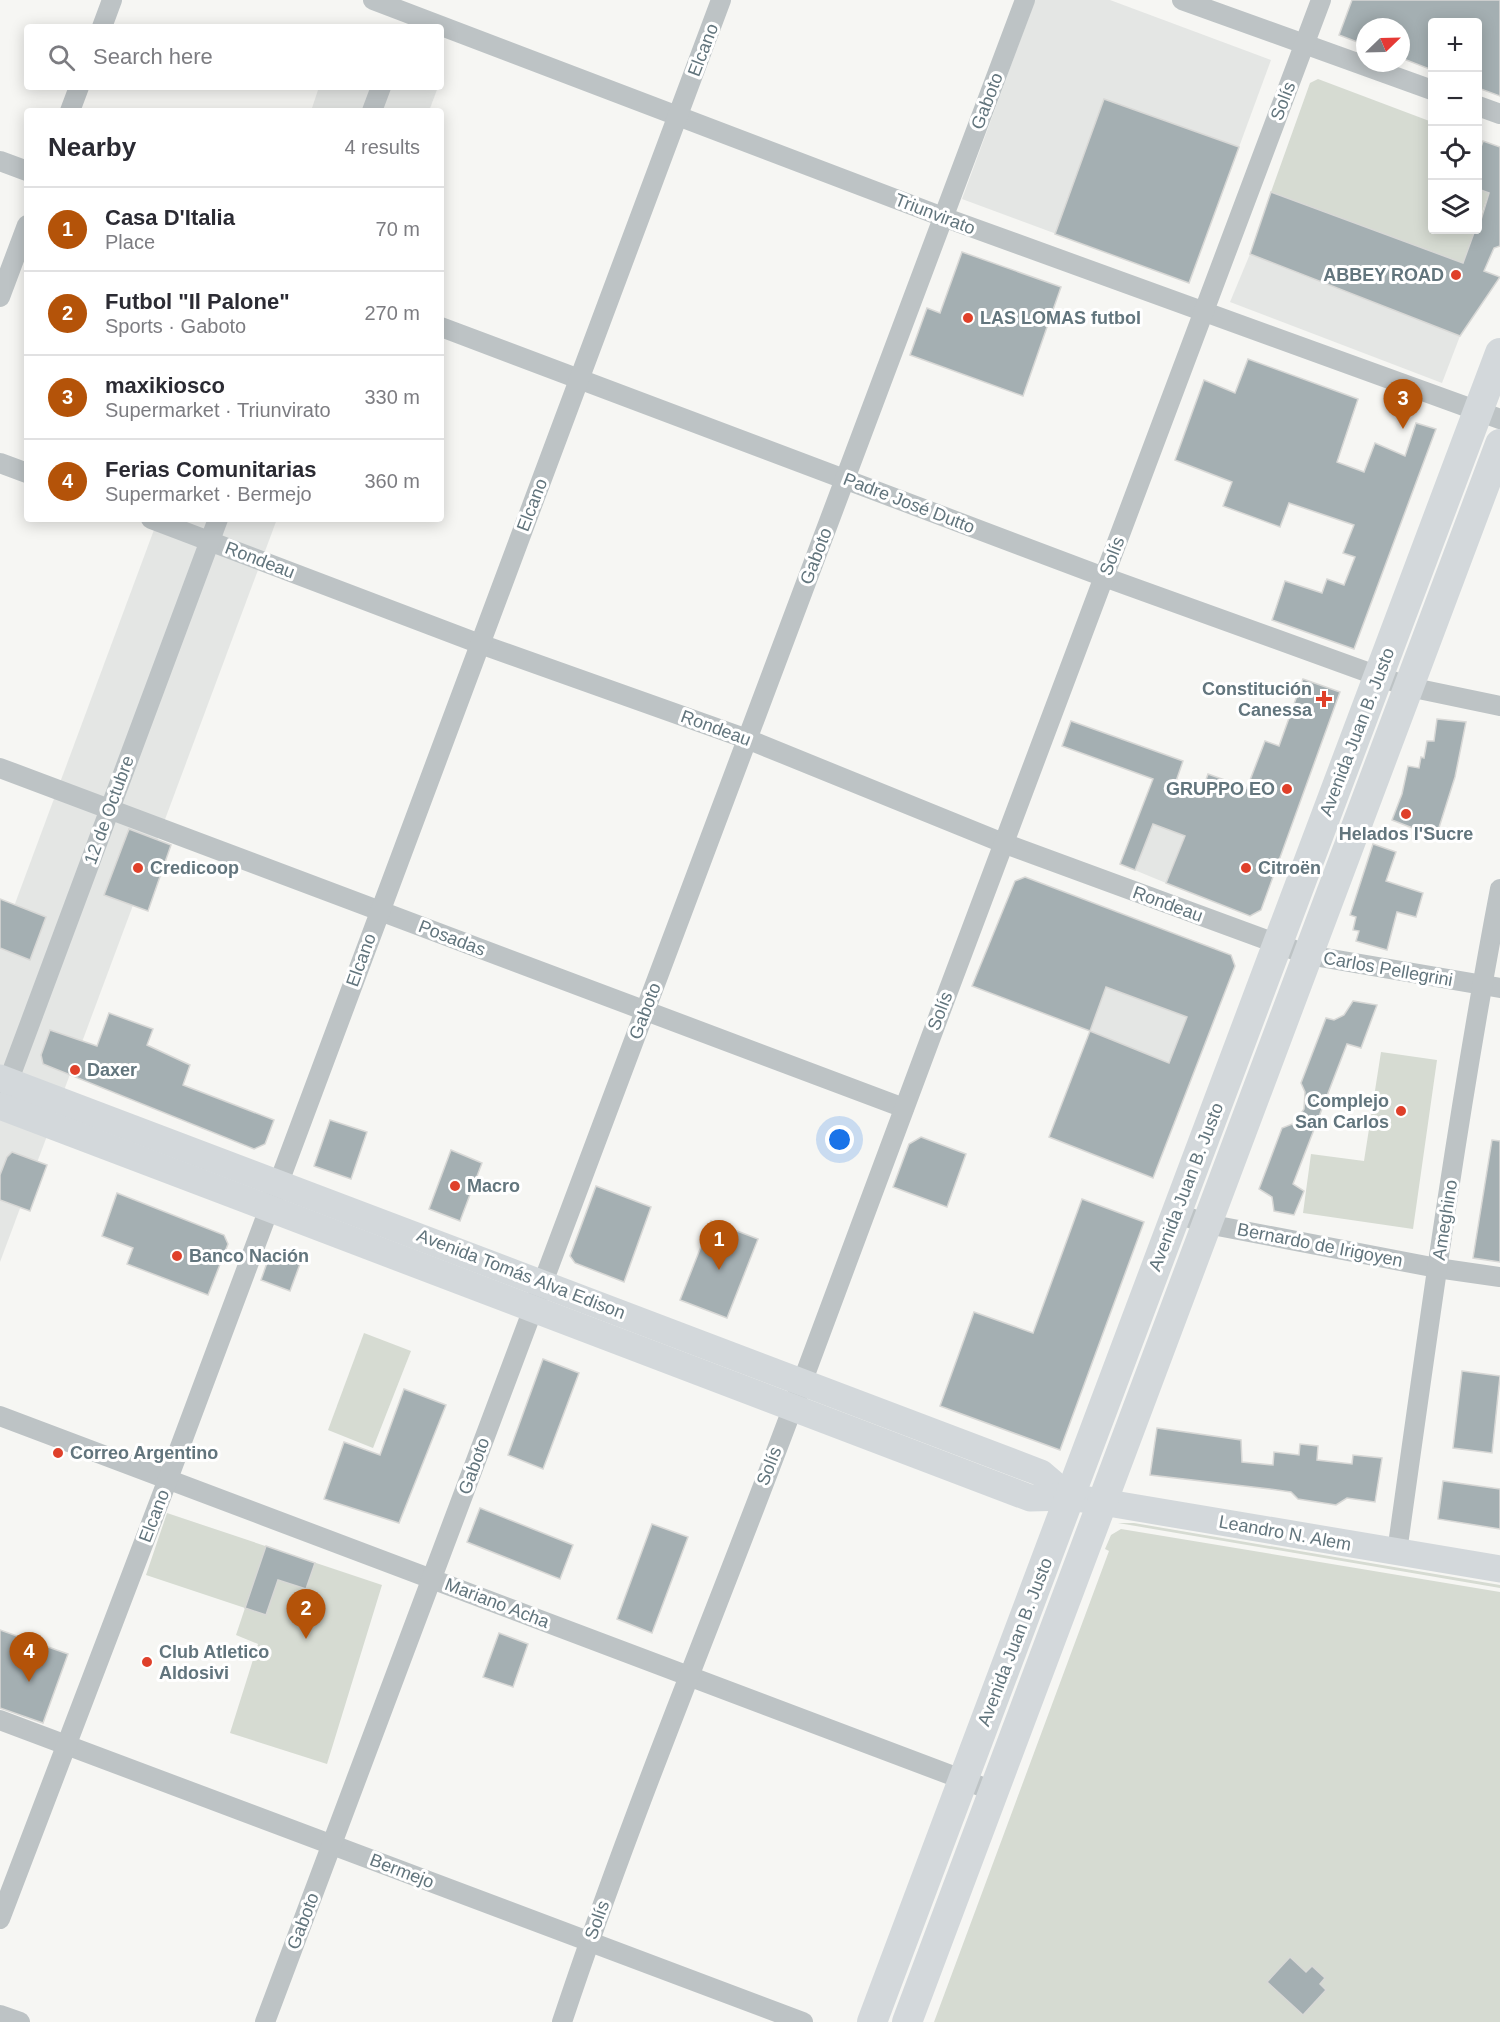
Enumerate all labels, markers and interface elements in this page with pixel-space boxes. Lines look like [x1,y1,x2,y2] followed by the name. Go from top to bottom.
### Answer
[1356,18,1410,72] north arrow
[1428,18,1482,234] map controls
[1428,18,1482,72] button: +
[684,21,722,79] street label: Elcano
[24,24,444,90] search box
[45,41,78,74] icon: search
[93,44,213,69] text: Search here
[967,70,1007,132] street label: Gaboto
[1428,72,1482,126] button: −
[1266,79,1300,123] street label: Solís
[1428,126,1482,180] button: locate
[48,132,136,162] text: Nearby
[344,136,420,158] text: 4 results
[1428,180,1482,234] button: layers
[892,190,978,238] street label: Triunvirato
[105,205,235,230] text: Casa D'Italia
[62,218,73,240] text: 1
[376,218,420,240] text: 70 m
[105,231,155,253] text: Place
[1323,265,1444,285] place label: ABBEY ROAD
[1449,268,1463,282] marker: ABBEY ROAD
[105,289,290,314] text: Futbol "Il Palone"
[62,302,73,324] text: 2
[364,302,420,324] text: 270 m
[980,308,1141,328] place label: LAS LOMAS futbol
[961,311,975,325] marker: LAS LOMAS futbol
[105,315,246,337] text: Sports · Gaboto
[105,373,225,398] text: maxikiosco
[1384,380,1422,429] pin: 3
[62,386,73,408] text: 3
[364,386,420,408] text: 330 m
[105,399,331,421] text: Supermarket · Triunvirato
[105,457,317,482] text: Ferias Comunitarias
[840,469,978,537] street label: Padre José Dutto
[62,470,73,492] text: 4
[364,470,420,492] text: 360 m
[513,476,551,534] street label: Elcano
[105,483,312,505] text: Supermarket · Bermejo
[796,525,836,587] street label: Gaboto
[1095,534,1129,578] street label: Solís
[222,538,298,582] street label: Rondeau
[1316,645,1398,819] street label: Avenida Juan B. Justo
[1202,679,1313,720] place label: Constitución Canessa
[1317,692,1331,706] marker: Constitución Canessa
[678,706,754,750] street label: Rondeau
[80,753,138,867] street label: 12 de Octubre
[1166,779,1275,799] place label: GRUPPO EO
[1280,782,1294,796] marker: GRUPPO EO
[1399,807,1413,821] marker: Helados l'Sucre
[1339,824,1473,844] place label: Helados l'Sucre
[150,858,239,878] place label: Credicoop
[1258,858,1321,878] place label: Citroën
[131,861,145,875] marker: Credicoop
[1239,861,1253,875] marker: Citroën
[1130,882,1206,926] street label: Rondeau
[416,916,488,960] street label: Posadas
[342,931,380,989] street label: Elcano
[1322,948,1454,990] street label: Carlos Pellegrini
[625,980,665,1042] street label: Gaboto
[923,989,957,1033] street label: Solís
[87,1060,137,1080] place label: Daxer
[68,1063,82,1077] marker: Daxer
[1295,1091,1389,1132] place label: Complejo San Carlos
[1145,1100,1227,1274] street label: Avenida Juan B. Justo
[1394,1104,1408,1118] marker: Complejo San Carlos
[825,1125,854,1154] your location
[467,1176,520,1196] place label: Macro
[1429,1178,1461,1262] street label: Ameghino
[448,1179,462,1193] marker: Macro
[1236,1219,1404,1271] street label: Bernardo de Irigoyen
[700,1220,738,1270] pin: 1
[414,1225,628,1323] street label: Avenida Tomás Alva Edison
[189,1246,309,1266] place label: Banco Nación
[170,1249,184,1263] marker: Banco Nación
[455,1435,493,1497] street label: Gaboto
[70,1443,218,1463] place label: Correo Argentino
[752,1444,786,1488] street label: Solís
[51,1446,65,1460] marker: Correo Argentino
[135,1487,173,1545] street label: Elcano
[1217,1512,1353,1554] street label: Leandro N. Alem
[974,1555,1056,1729] street label: Avenida Juan B. Justo
[442,1574,553,1632] street label: Mariano Acha
[286,1590,326,1639] pin: 2
[9,1632,48,1682] pin: 4
[159,1642,269,1683] place label: Club Atletico Aldosivi
[140,1655,154,1669] marker: Club Atletico Aldosivi
[367,1850,437,1892] street label: Bermejo
[283,1890,323,1952] street label: Gaboto
[581,1898,613,1942] street label: Solís

